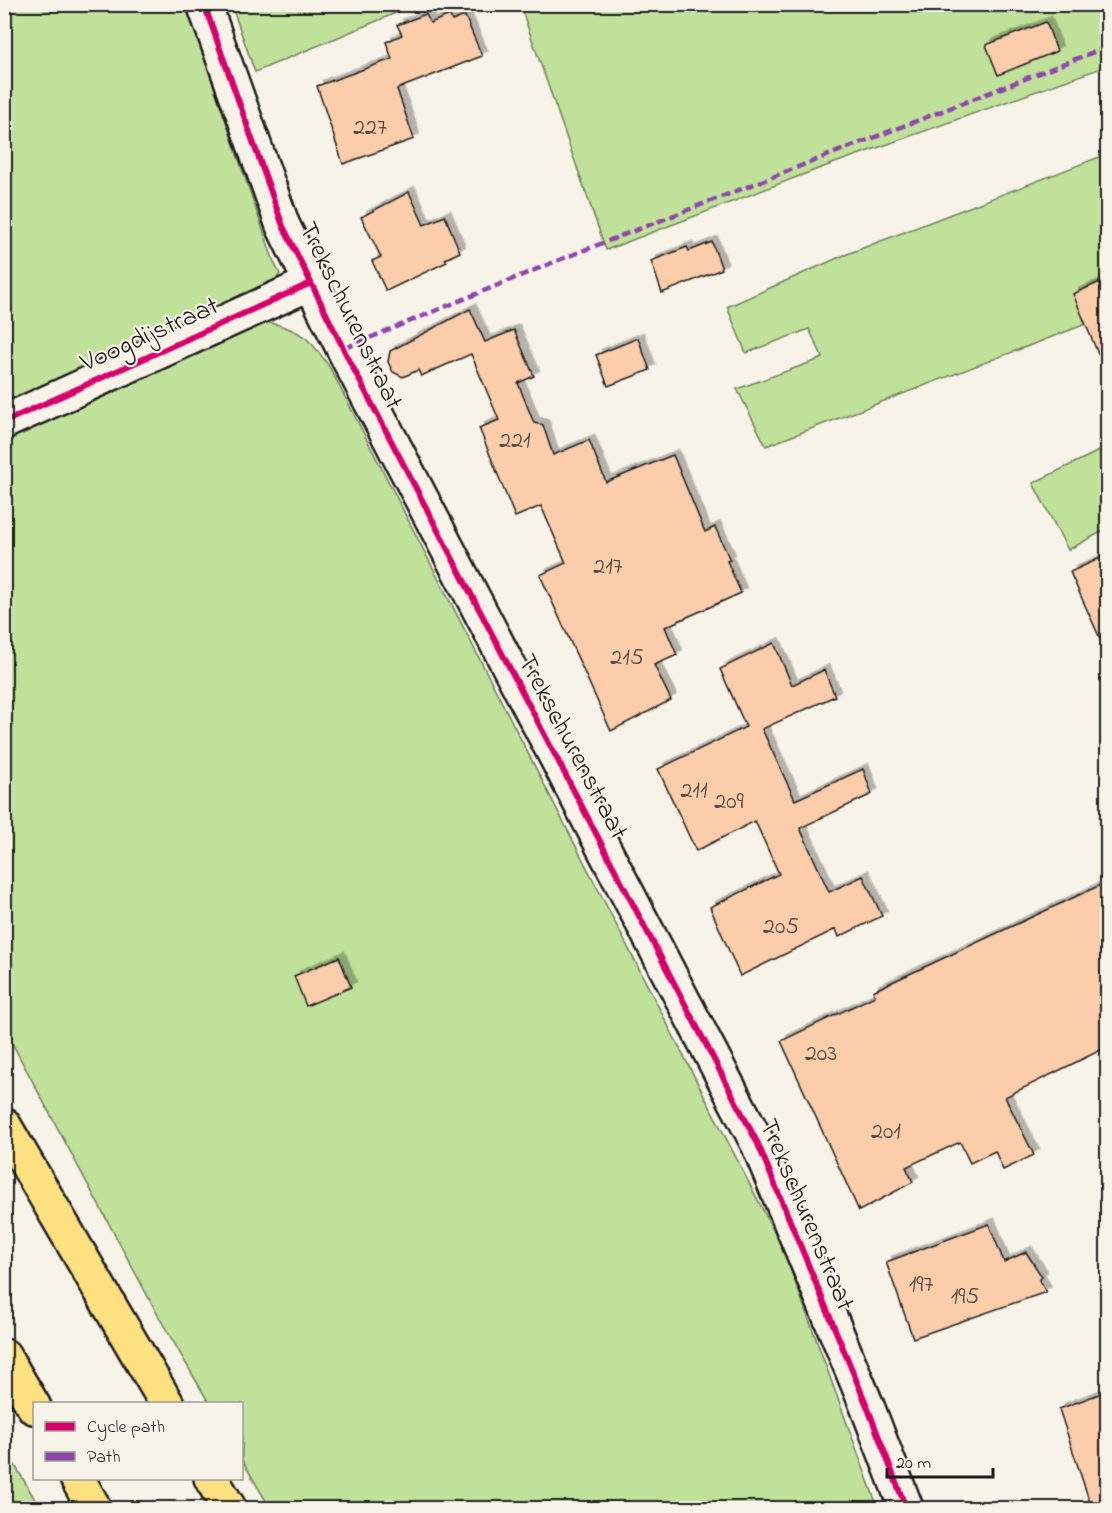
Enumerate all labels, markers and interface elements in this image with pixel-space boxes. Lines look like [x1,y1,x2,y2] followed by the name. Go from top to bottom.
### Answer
[353,111,387,146] house number: 227
[287,215,412,417] street label: Trekschurenstraat
[74,287,225,384] street label: Voogdijstraat
[499,424,531,459] house number: 221
[593,550,623,585] house number: 217
[610,641,644,676] house number: 215
[506,648,637,847] street label: Trekschurenstraat
[680,774,708,809] house number: 211
[714,785,745,820] house number: 209
[763,910,799,945] house number: 205
[805,1037,837,1072] house number: 203
[748,1113,864,1317] street label: Trekschurenstraat
[871,1115,901,1150] house number: 201
[909,1268,933,1303] house number: 197
[951,1280,980,1315] house number: 195
[33,1402,243,1480] legend
[87,1415,165,1441] text: Cycle path
[887,1441,994,1479] scale bar
[87,1445,121,1471] text: Path
[896,1451,931,1477] text: 20 m

